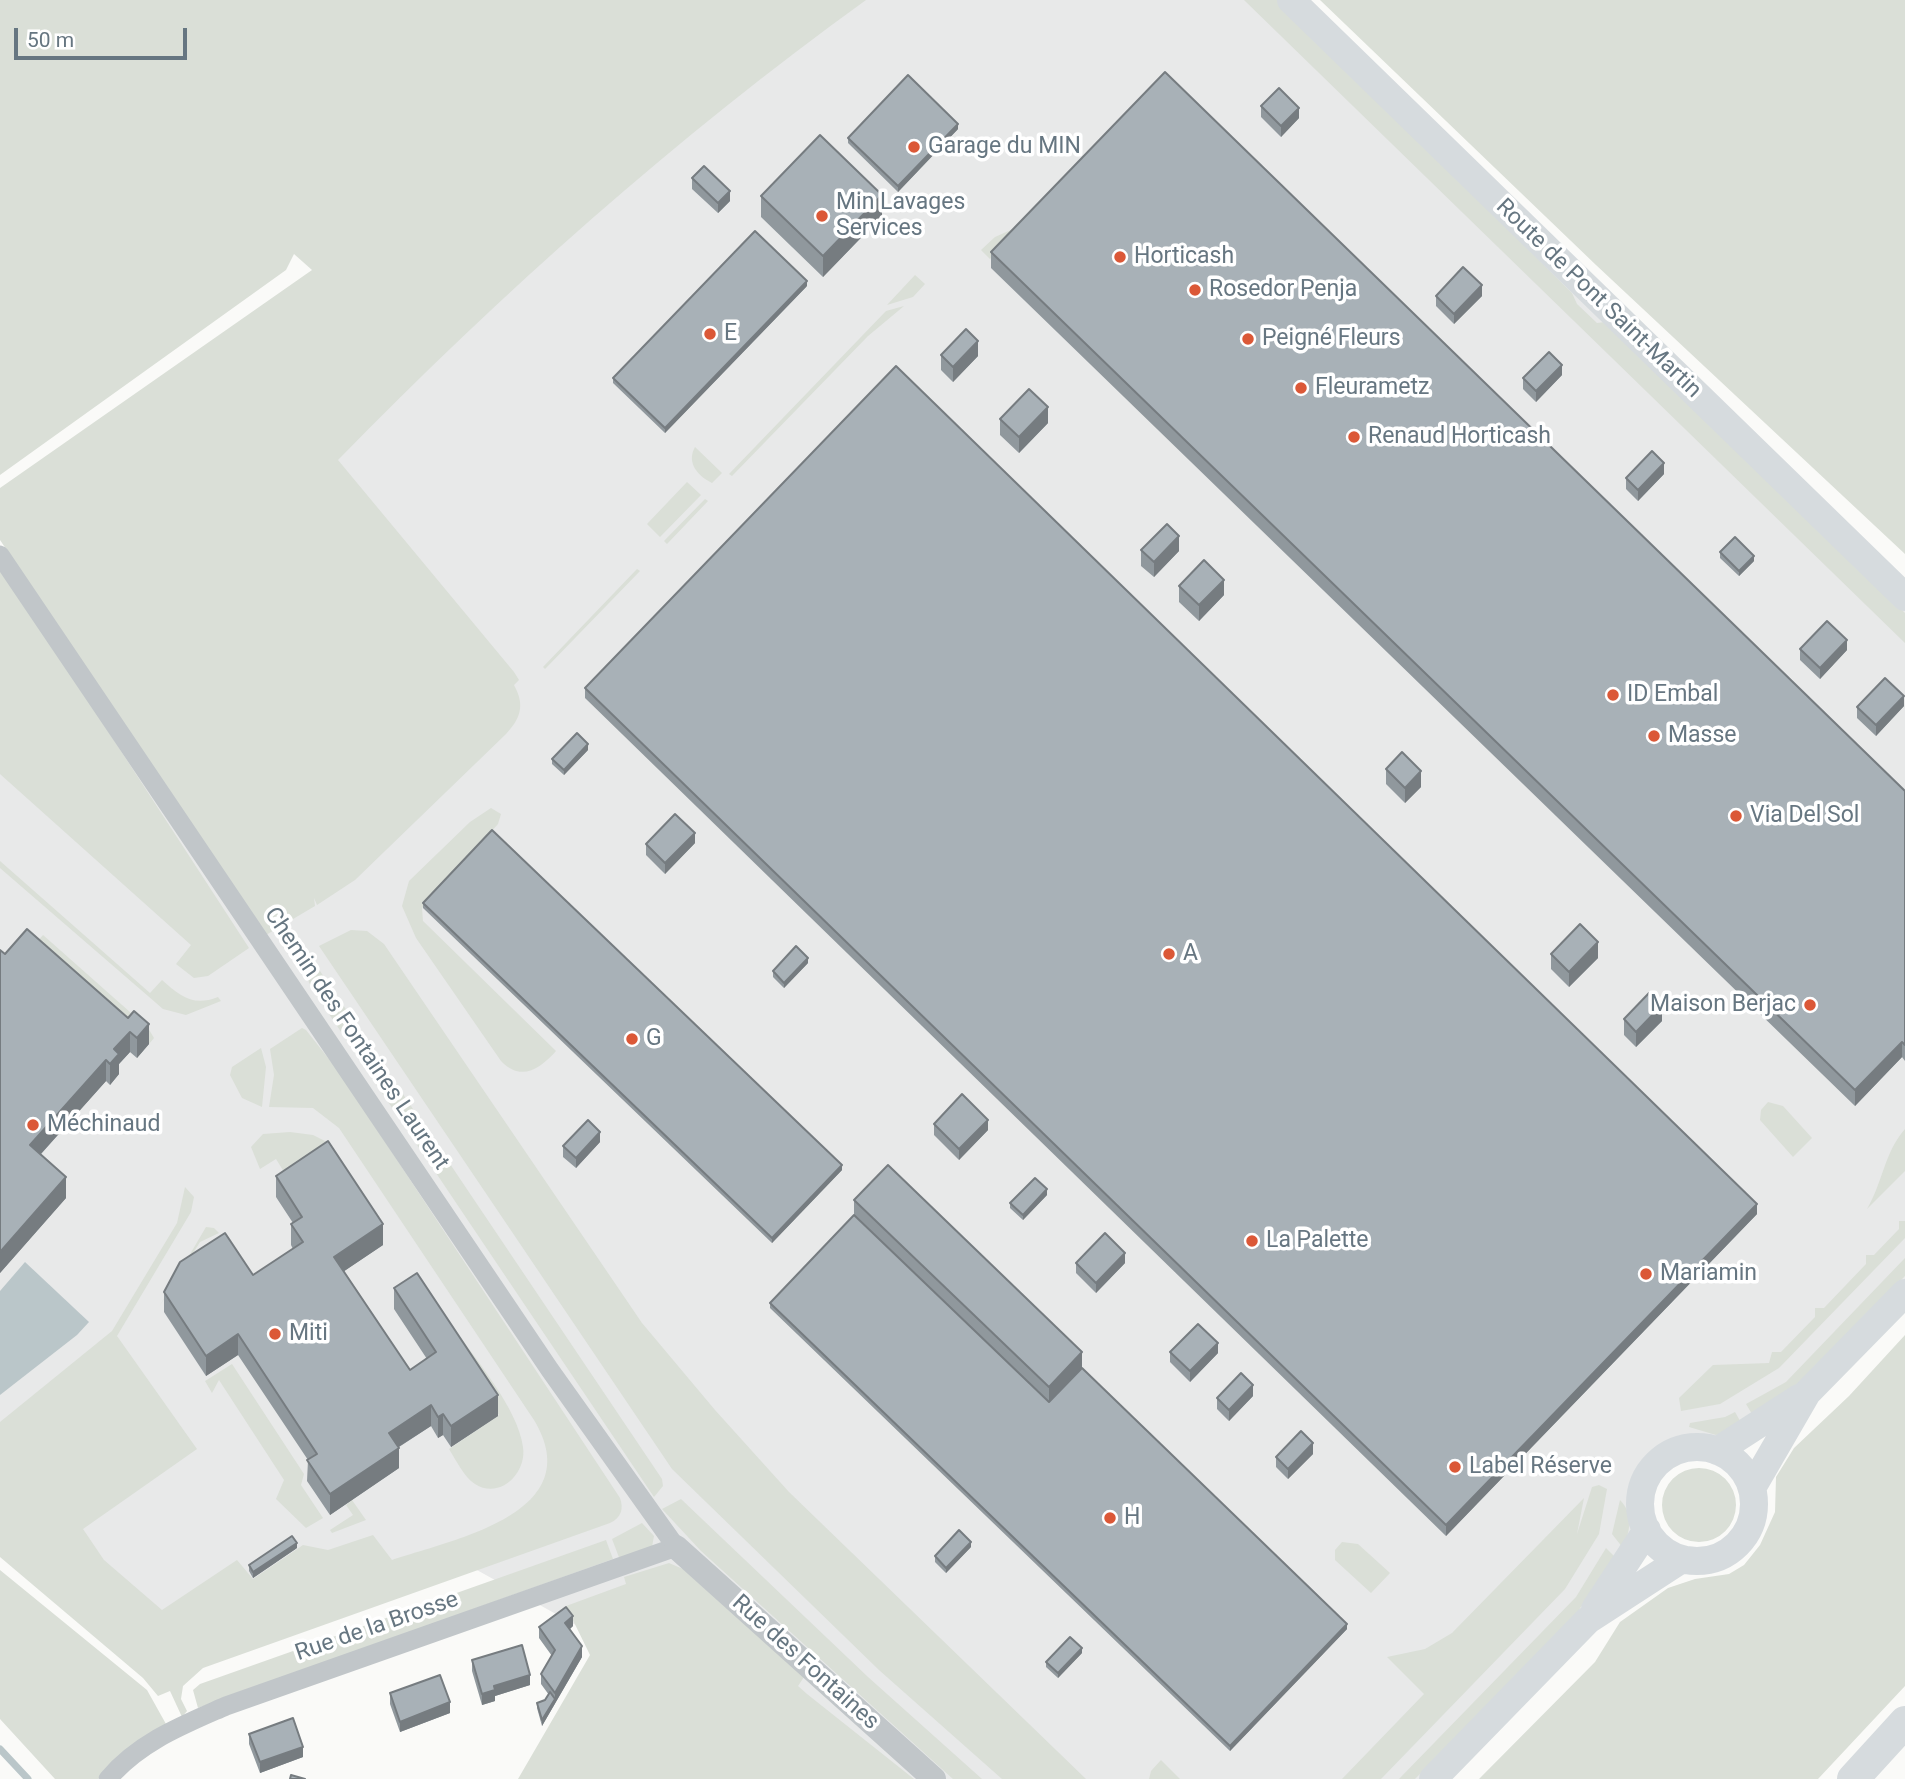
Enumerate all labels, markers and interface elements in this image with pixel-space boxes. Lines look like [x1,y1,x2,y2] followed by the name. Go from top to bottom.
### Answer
[18,14,191,58] scale bar
[27,28,74,52] text: 50 m
[928,133,1081,161] place label: Garage du MIN
[906,139,922,155] marker: Garage du MIN
[836,189,965,243] place label: Min Lavages Services
[1490,194,1706,404] street label: Route de Pont Saint-Martin
[814,208,830,224] marker: Min Lavages Services
[1134,243,1234,271] place label: Horticash
[1112,249,1128,265] marker: Horticash
[1209,276,1357,304] place label: Rosedor Penja
[1187,282,1203,298] marker: Rosedor Penja
[724,320,737,348] place label: E
[1262,325,1401,353] place label: Peigné Fleurs
[702,326,718,342] marker: E
[1240,331,1256,347] marker: Peigné Fleurs
[1315,374,1429,402] place label: Fleurametz
[1293,380,1309,396] marker: Fleurametz
[1368,423,1551,451] place label: Renaud Horticash
[1346,429,1362,445] marker: Renaud Horticash
[1627,681,1718,709] place label: ID Embal
[1605,687,1621,703] marker: ID Embal
[1668,722,1737,750] place label: Masse
[1646,728,1662,744] marker: Masse
[1750,802,1859,830] place label: Via Del Sol
[1728,808,1744,824] marker: Via Del Sol
[258,902,454,1176] street label: Chemin des Fontaines Laurent
[1183,940,1198,968] place label: A
[1161,946,1177,962] marker: A
[1650,991,1796,1019] place label: Maison Berjac
[1802,997,1818,1013] marker: Maison Berjac
[646,1025,662,1053] place label: G
[624,1031,640,1047] marker: G
[47,1111,160,1139] place label: Méchinaud
[25,1117,41,1133] marker: Méchinaud
[1266,1227,1369,1255] place label: La Palette
[1244,1233,1260,1249] marker: La Palette
[1660,1260,1757,1288] place label: Mariamin
[1638,1266,1654,1282] marker: Mariamin
[289,1320,328,1348] place label: Miti
[267,1326,283,1342] marker: Miti
[1469,1453,1612,1481] place label: Label Réserve
[1447,1459,1463,1475] marker: Label Réserve
[1124,1504,1140,1532] place label: H
[1102,1510,1118,1526] marker: H
[292,1586,462,1668] street label: Rue de la Brosse
[726,1590,884,1736] street label: Rue des Fontaines

